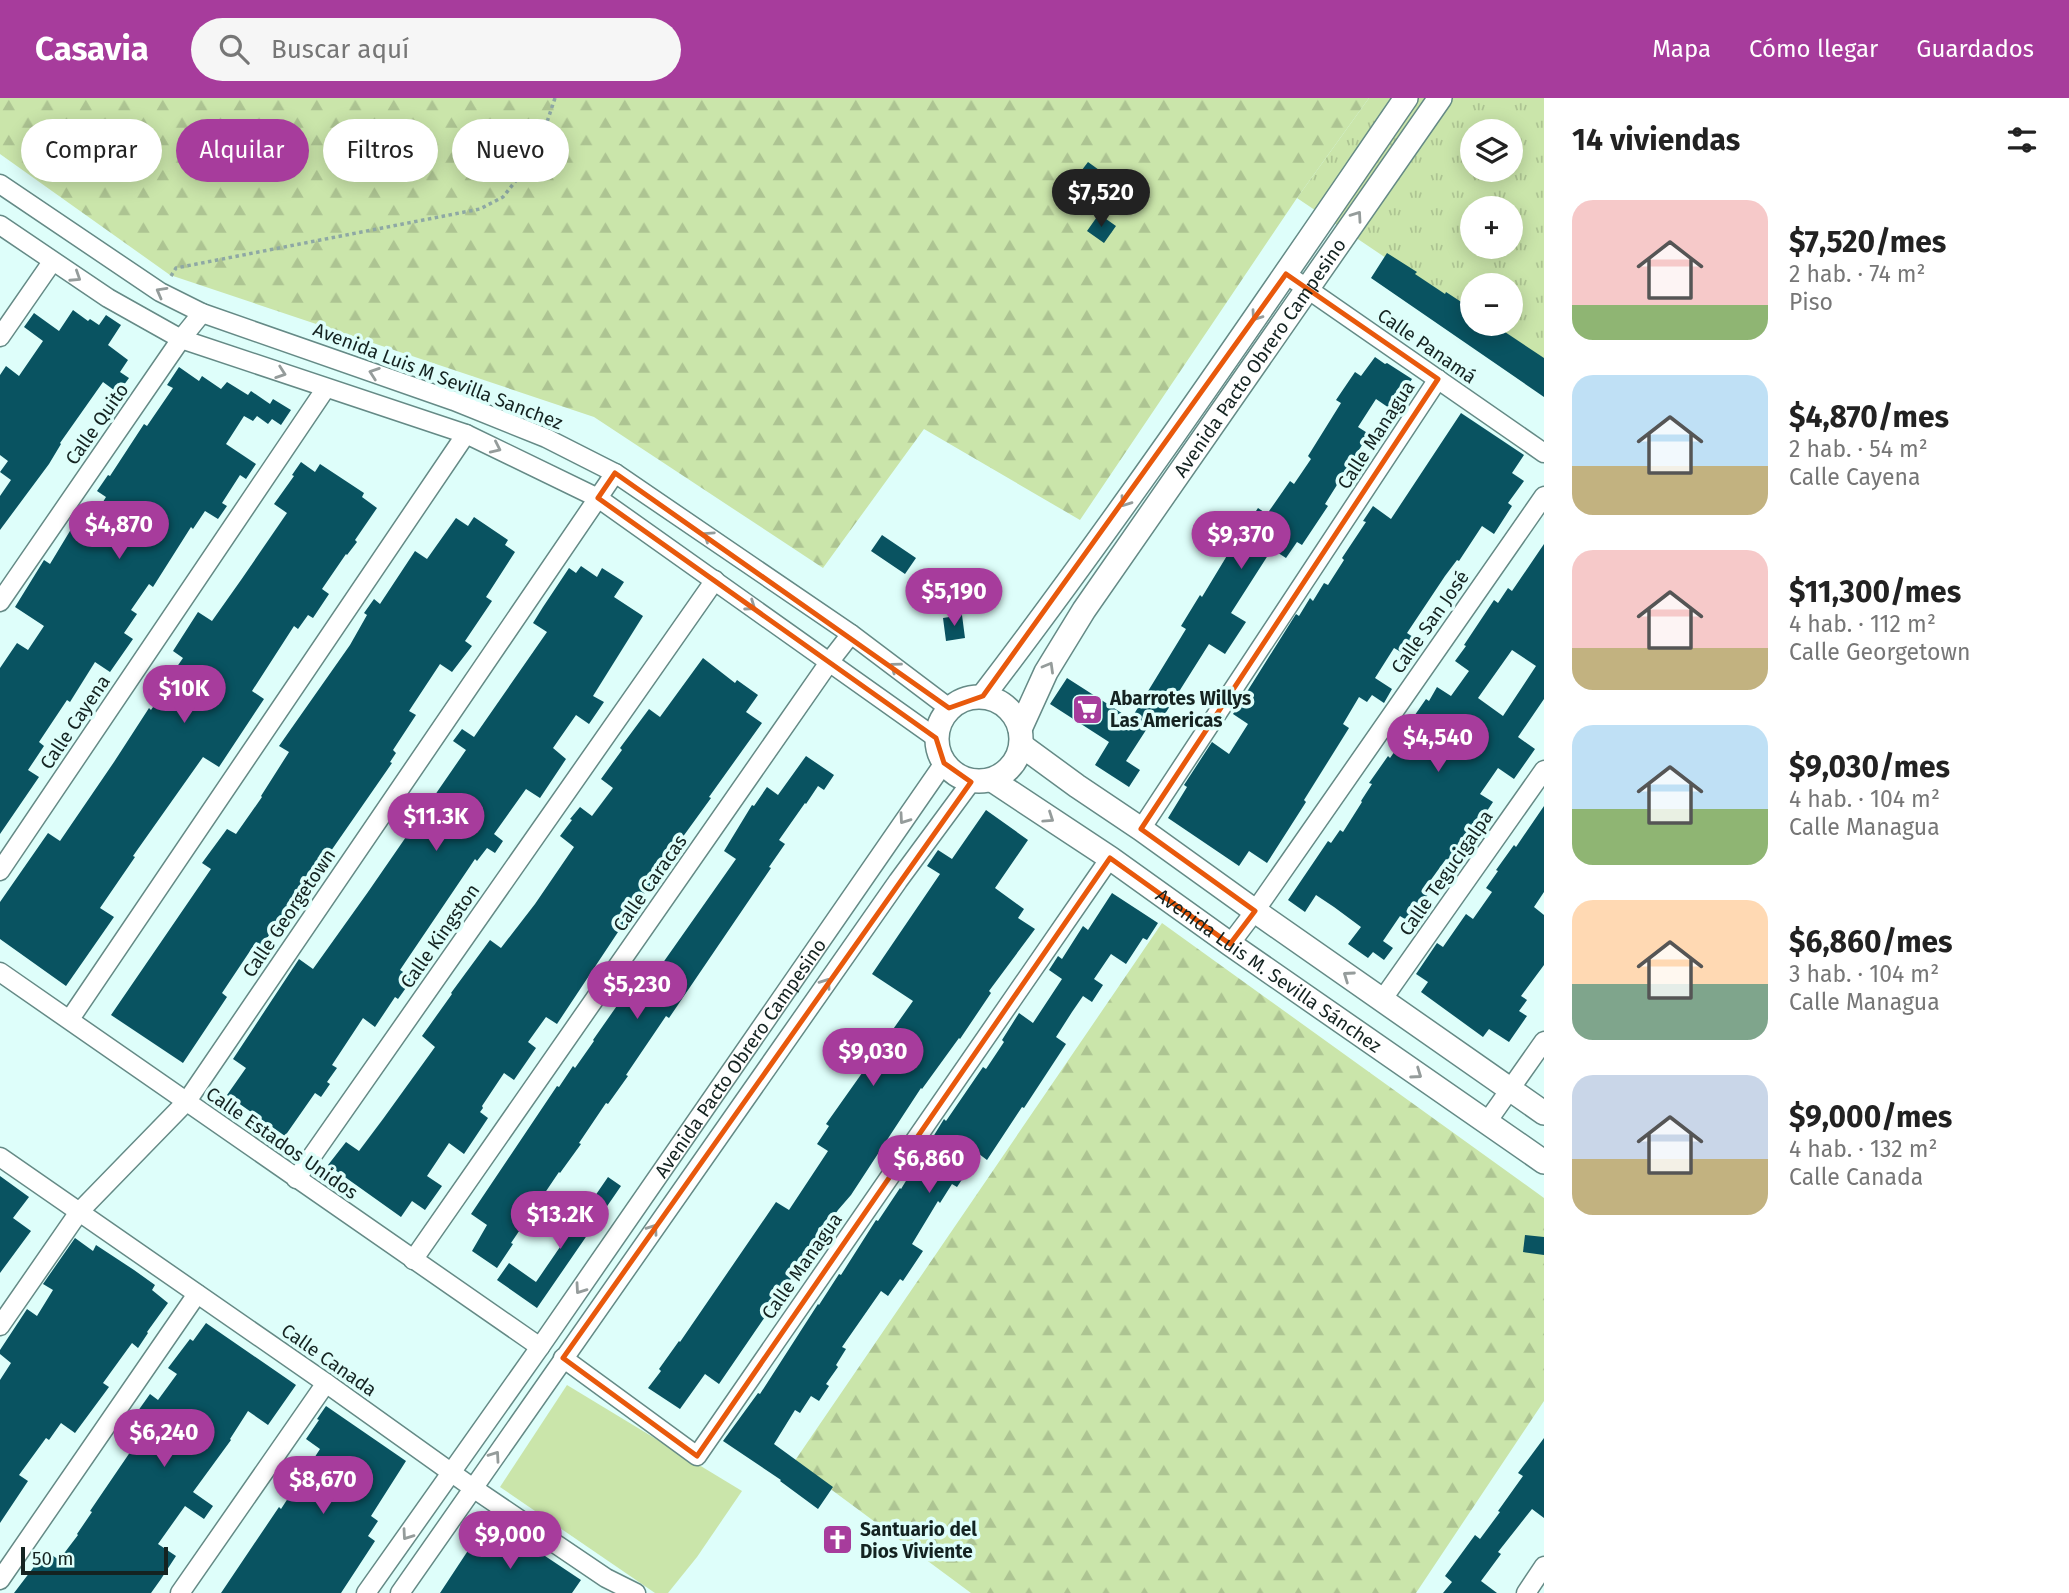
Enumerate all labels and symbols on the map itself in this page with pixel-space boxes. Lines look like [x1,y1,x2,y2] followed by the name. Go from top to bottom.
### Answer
[1044,170,1158,229] pin: $7,520
[1349,211,1361,224] one-way arrow
[1169,234,1351,481] street label: Avenida Pacto Obrero Campesino
[68,269,81,282] one-way arrow
[156,287,169,301] one-way arrow
[1373,303,1481,389] street label: Calle Panamá
[1252,308,1264,321] one-way arrow
[310,318,566,434] street label: Avenida Luis M Sevilla Sanchez
[275,365,287,379] one-way arrow
[368,367,380,381] one-way arrow
[1332,377,1420,493] street label: Calle Managua
[61,379,133,469] street label: Calle Quito
[489,440,501,454] one-way arrow
[1121,494,1133,507] one-way arrow
[62,502,176,561] pin: $4,870
[1184,512,1298,571] pin: $9,370
[703,532,716,545] one-way arrow
[1386,566,1474,678] street label: Calle San José
[897,568,1011,628] pin: $5,190
[743,598,756,610] one-way arrow
[1041,662,1054,674] one-way arrow
[890,663,902,675] one-way arrow
[143,666,225,725] pin: $10K
[35,671,115,773] street label: Calle Cayena
[1109,687,1251,732] place label: Abarrotes Willys Las Americas
[1070,692,1104,726] supermarket icon: Abarrotes Willys Las Americas
[1381,714,1495,774] pin: $4,540
[379,794,493,853] pin: $11.3K
[1394,806,1498,940] street label: Calle Tegucigalpa
[1041,810,1054,822] one-way arrow
[900,811,912,824] one-way arrow
[608,830,692,936] street label: Calle Caracas
[238,844,340,982] street label: Calle Georgetown
[396,879,484,993] street label: Calle Kingston
[1152,883,1386,1057] street label: Avenida Luis M. Sevilla Sánchez
[649,934,831,1182] street label: Avenida Pacto Obrero Campesino
[580,962,694,1021] pin: $5,230
[1342,971,1355,984] one-way arrow
[818,978,830,991] one-way arrow
[816,1028,930,1088] pin: $9,030
[1409,1065,1422,1078] one-way arrow
[202,1082,362,1204] street label: Calle Estados Unidos
[872,1136,986,1195] pin: $6,860
[503,1192,617,1251] pin: $13.2K
[757,1208,847,1324] street label: Calle Managua
[645,1224,658,1237] one-way arrow
[576,1281,588,1294] one-way arrow
[277,1319,381,1401] street label: Calle Canada
[107,1410,221,1469] pin: $6,240
[487,1451,500,1464] one-way arrow
[266,1456,380,1516] pin: $8,670
[453,1512,567,1571] pin: $9,000
[860,1518,977,1563] place label: Santuario del Dios Viviente
[820,1523,854,1557] church icon: Santuario del Dios Viviente
[403,1527,415,1540] one-way arrow
[21,1544,168,1576] scale bar

